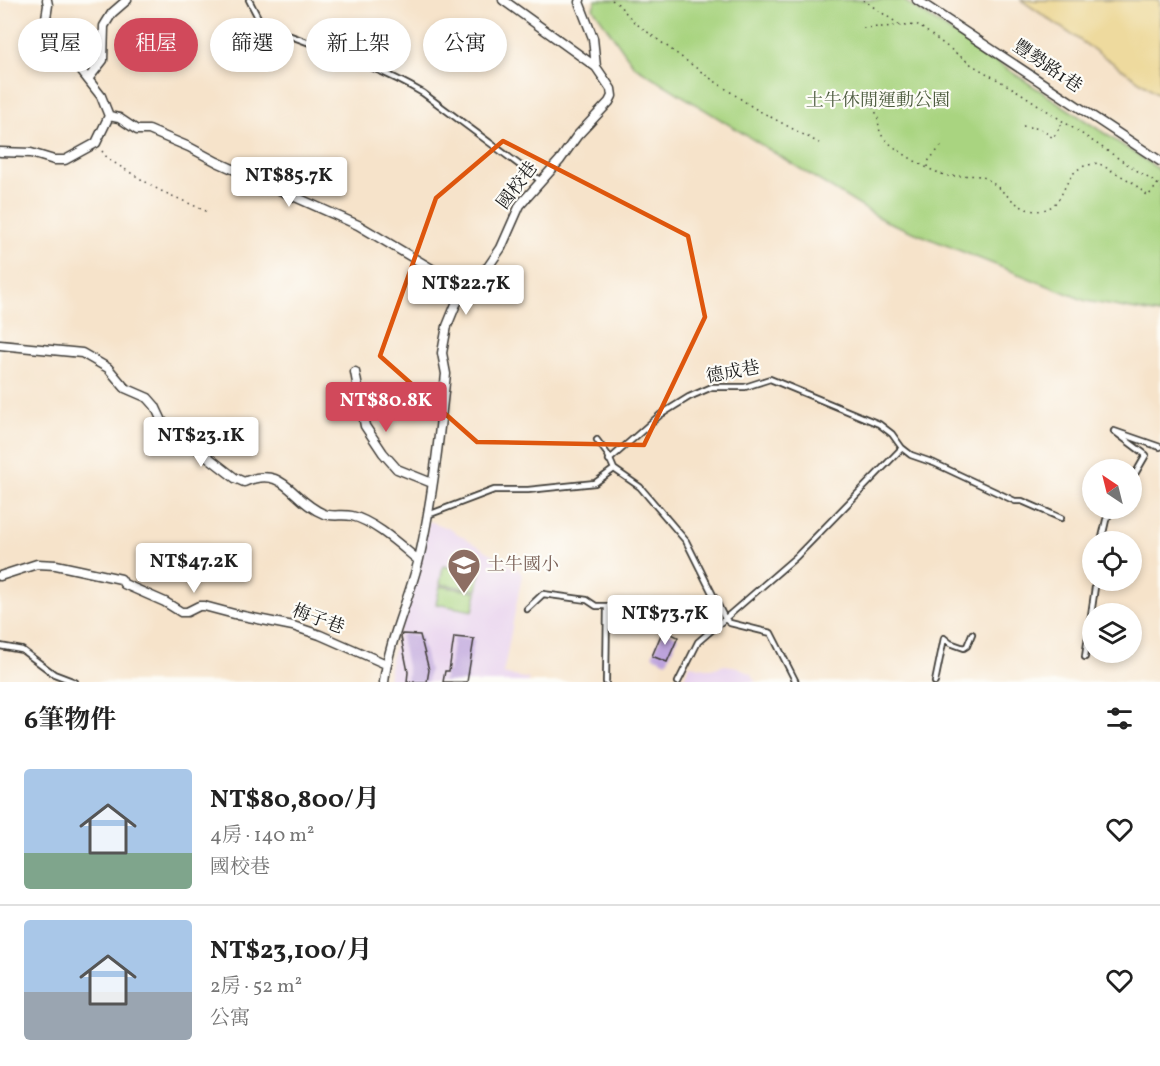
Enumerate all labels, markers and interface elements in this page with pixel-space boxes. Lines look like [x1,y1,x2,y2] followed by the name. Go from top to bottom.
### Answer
[18,18,102,72] chip: 買屋
[114,18,198,72] chip: 租屋
[210,18,294,72] chip: 篩選
[306,18,411,72] chip: 新上架
[423,18,507,72] chip: 公寓
[1007,35,1087,99] street label: 豐勢路1巷
[806,89,950,114] park label: 土牛休閒運動公園
[227,157,351,208] pin: NT$85.7K
[492,157,544,215] street label: 國校巷
[245,162,333,190] text: NT$85.7K
[404,265,528,316] pin: NT$22.7K
[422,270,510,298] text: NT$22.7K
[704,356,762,390] street label: 德成巷
[324,382,448,433] pin: NT$80.8K
[340,387,432,415] text: NT$80.8K
[139,417,263,468] pin: NT$23.1K
[158,422,244,450] text: NT$23.1K
[1082,459,1142,519] north arrow
[1082,459,1142,663] map controls
[1082,531,1142,591] button: locate
[132,543,256,594] pin: NT$47.2K
[446,547,482,594] school or university icon: 土牛國小
[150,548,238,576] text: NT$47.2K
[487,553,559,578] place label: 土牛國小
[603,595,727,646] pin: NT$73.7K
[288,599,348,641] street label: 梅子巷
[622,600,708,628] text: NT$73.7K
[1082,603,1142,663] button: layers
[1103,702,1136,735] icon: filters
[24,703,116,739] text: 6筆物件
[210,782,380,818] text: NT$80,800/月
[72,793,144,865] icon: home
[1103,813,1136,846] icon: heart
[210,822,314,850] text: 4房 · 140 m²
[210,854,270,882] text: 國校巷
[210,933,373,969] text: NT$23,100/月
[72,944,144,1016] icon: home
[1103,964,1136,997] icon: heart
[210,973,302,1001] text: 2房 · 52 m²
[210,1005,250,1033] text: 公寓

